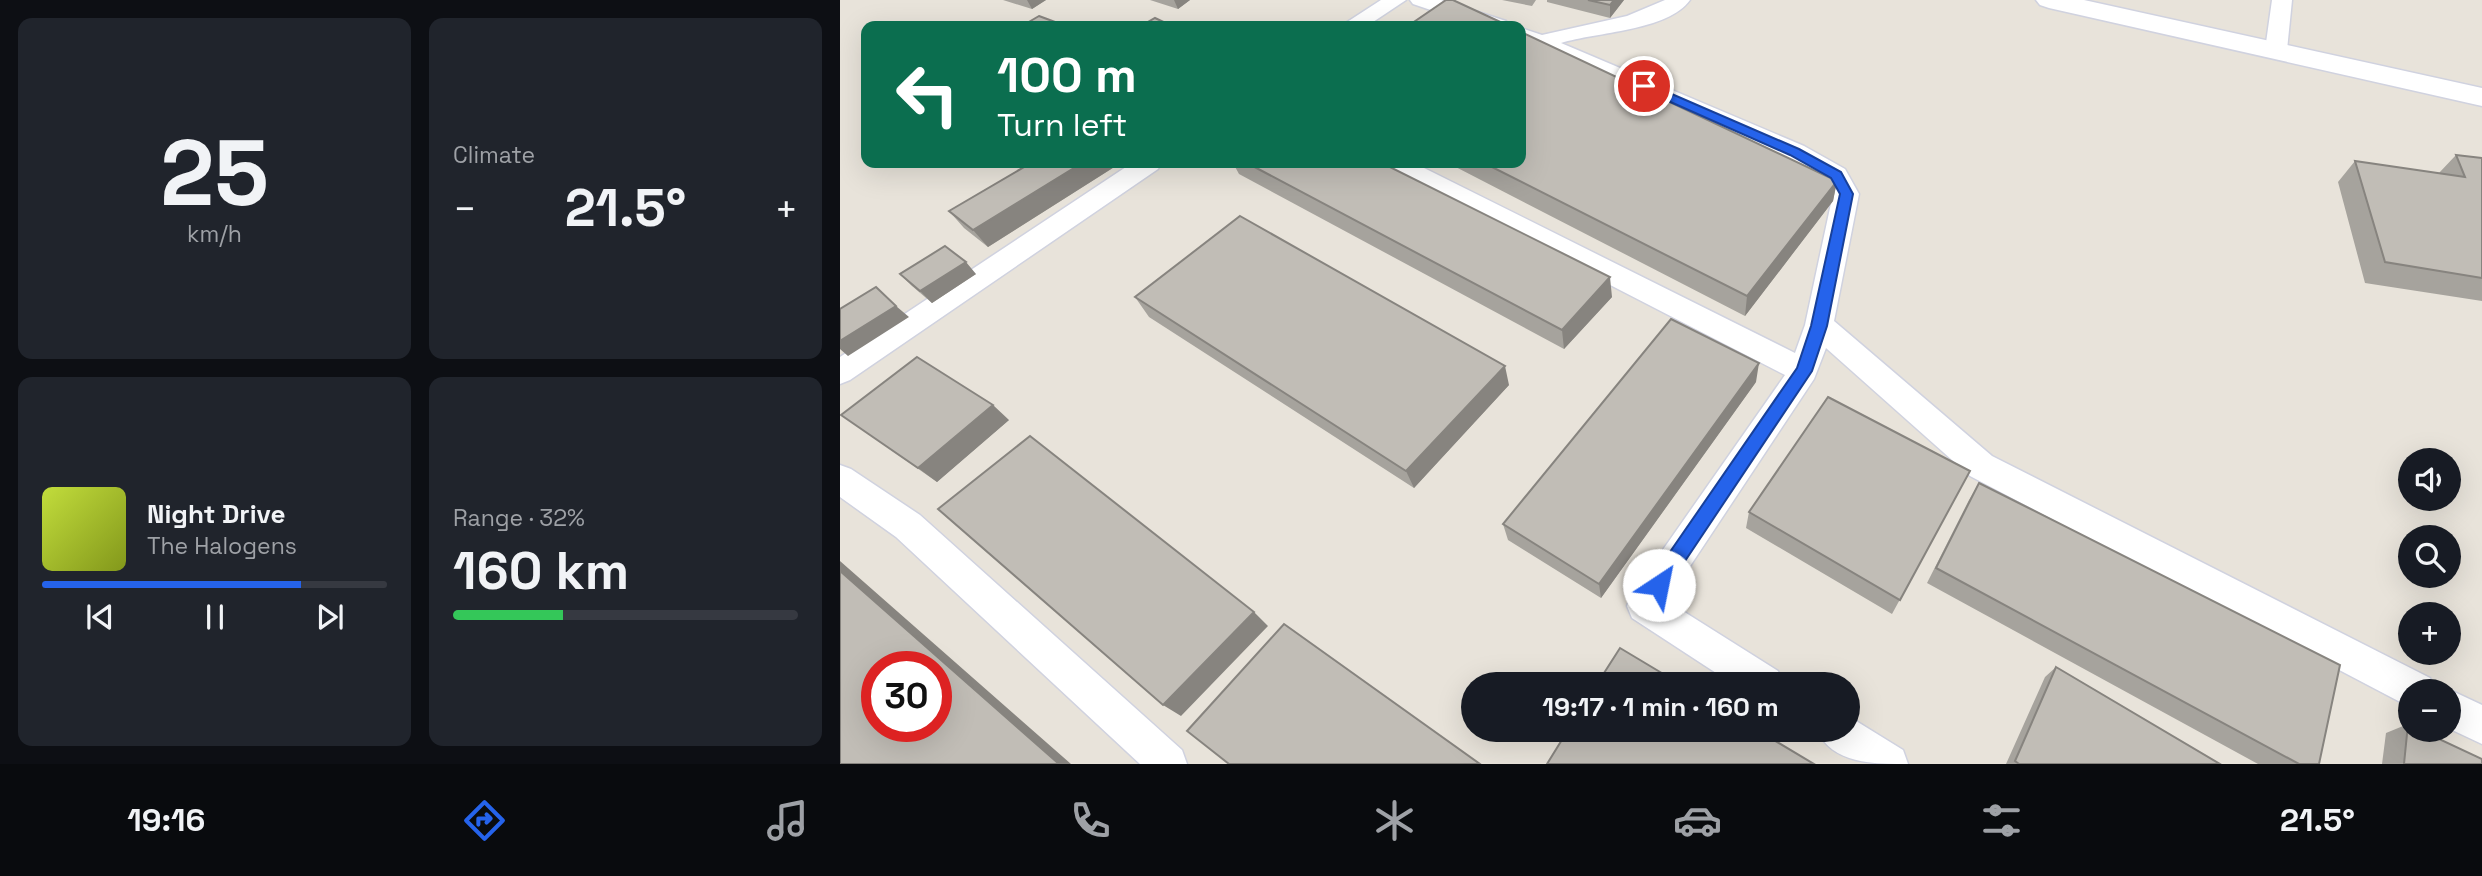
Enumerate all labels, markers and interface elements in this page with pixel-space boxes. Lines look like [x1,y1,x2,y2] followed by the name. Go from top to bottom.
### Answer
[997,44,1137,106] text: 100 m
[882,49,973,140] icon: left
[1614,56,1674,116] pin
[1625,67,1663,105] icon: arrive
[997,105,1127,145] text: Turn left
[160,115,269,232] text: 25
[453,140,535,170] text: Climate
[565,175,686,241] text: 21.5°
[453,185,477,233] text: −
[774,185,798,233] text: +
[187,219,242,249] text: km/h
[2398,448,2461,742] map controls
[2398,448,2461,511] button: sound
[147,497,285,531] text: Night Drive
[453,503,585,533] text: Range · 32%
[2398,525,2461,588] button: search
[147,531,297,561] text: The Halogens
[453,538,629,604] text: 160 km
[1622,548,1696,622] position arrow
[81,598,119,636] icon: previous
[196,598,234,636] icon: pause
[311,598,349,636] icon: next
[2398,602,2461,665] button: +
[861,651,952,742] speed limit sign: 30
[2398,679,2461,742] button: −
[1542,690,1779,724] text: 19:17 · 1 min · 160 m
[460,796,509,845] icon: directions
[763,796,812,845] icon: music
[1066,796,1115,845] icon: phone
[1370,796,1419,845] icon: climate
[1673,796,1722,845] icon: car
[1977,796,2026,845] icon: filters
[127,800,205,840] text: 19:16
[2280,800,2355,840] text: 21.5°

